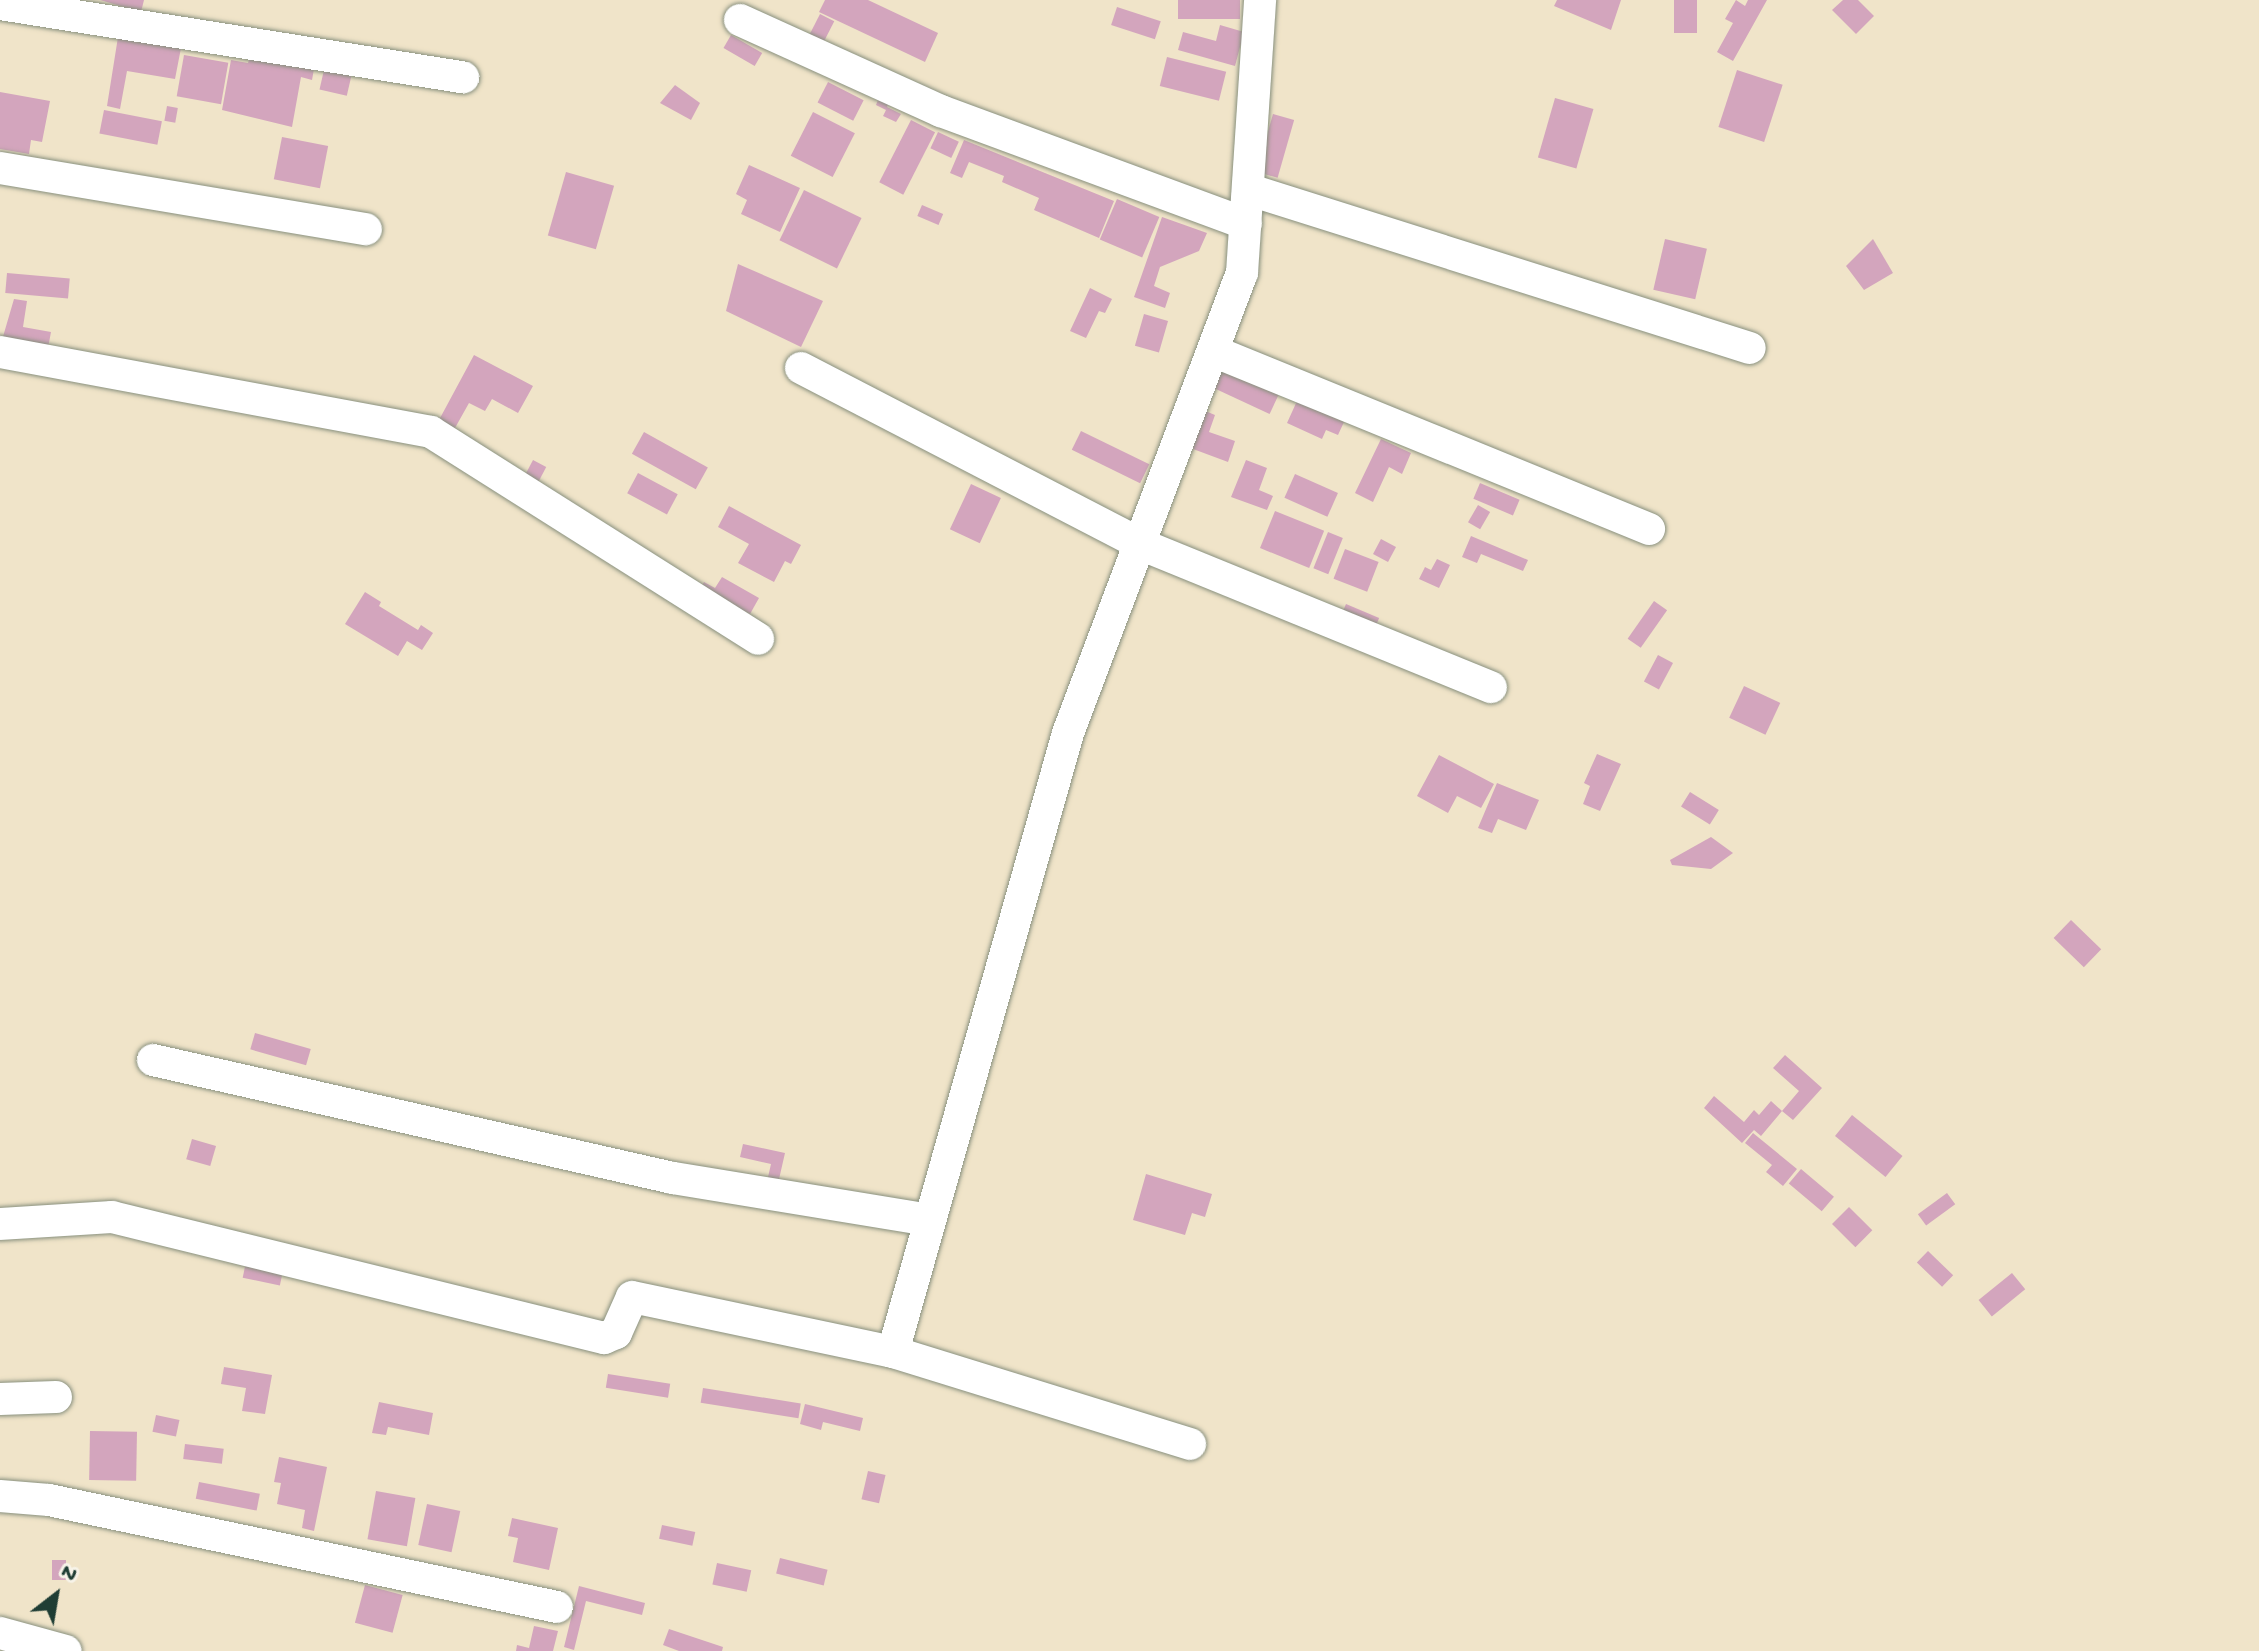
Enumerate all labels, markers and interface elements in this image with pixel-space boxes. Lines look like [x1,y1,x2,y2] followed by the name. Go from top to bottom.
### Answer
[16,1555,96,1635] north arrow
[56,1560,81,1589] text: N

